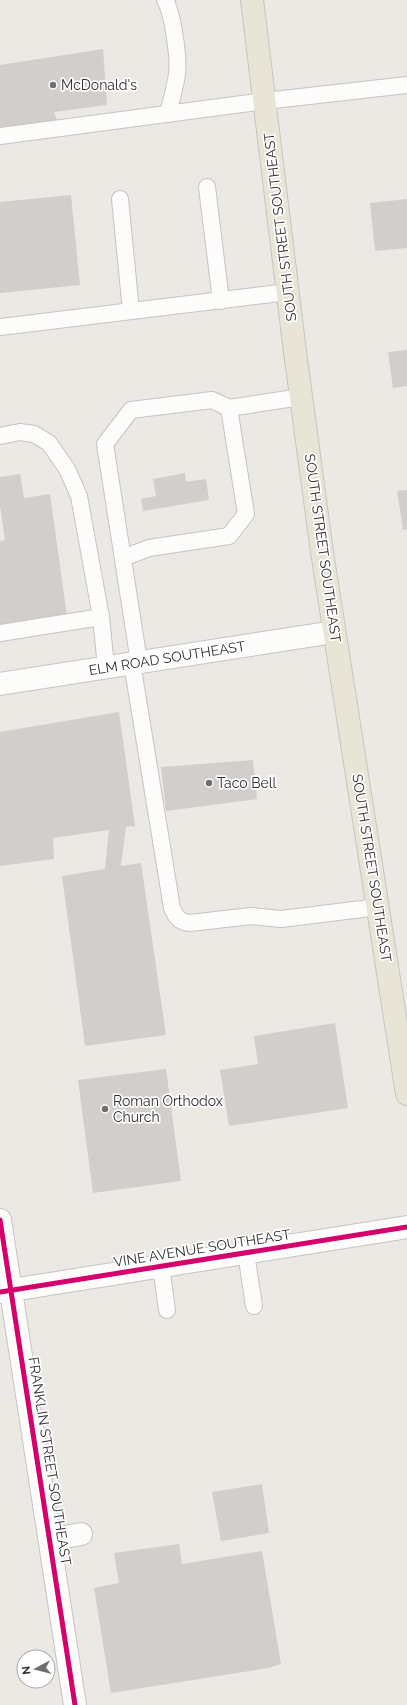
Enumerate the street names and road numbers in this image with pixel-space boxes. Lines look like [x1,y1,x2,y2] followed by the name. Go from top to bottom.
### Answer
[260,131,300,322] street label: SOUTH STREET SOUTHEAST
[302,453,344,644] street label: SOUTH STREET SOUTHEAST
[88,638,247,678] street label: ELM ROAD SOUTHEAST
[349,773,395,964] street label: SOUTH STREET SOUTHEAST
[112,1226,292,1270] street label: VINE AVENUE SOUTHEAST
[26,1356,74,1567] street label: FRANKLIN STREET SOUTHEAST

